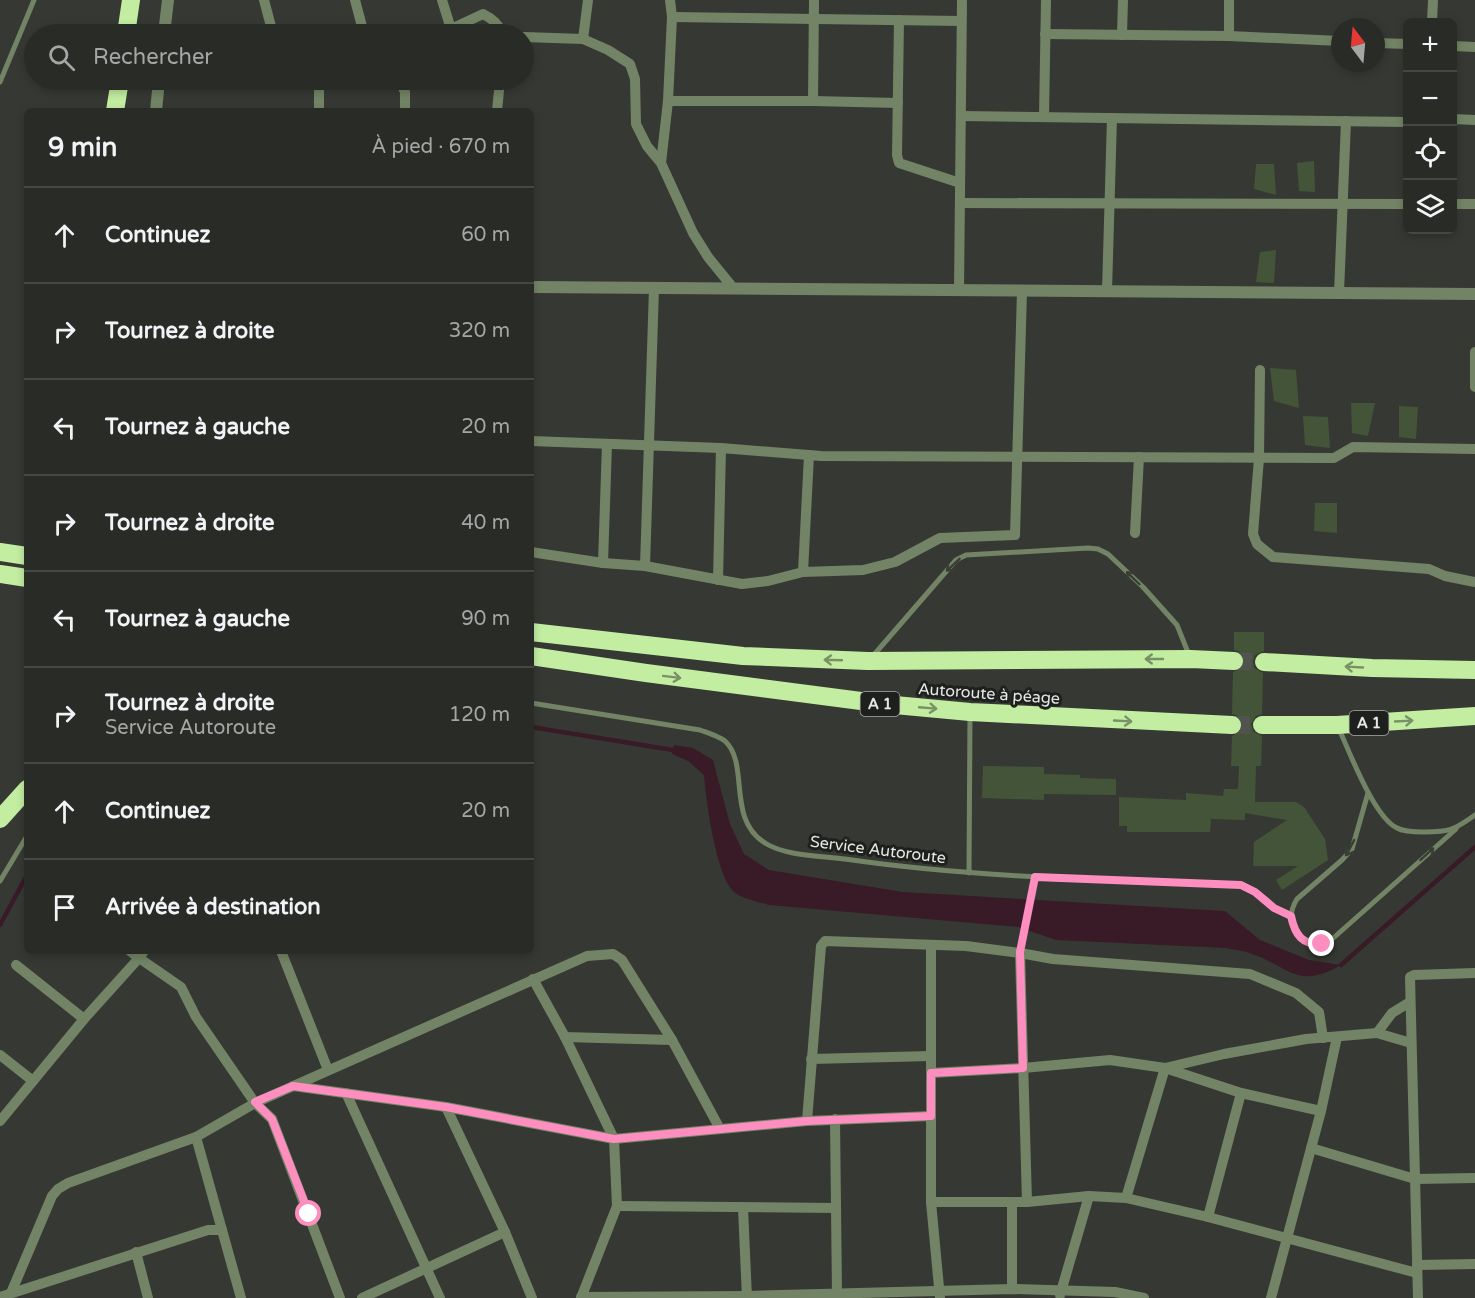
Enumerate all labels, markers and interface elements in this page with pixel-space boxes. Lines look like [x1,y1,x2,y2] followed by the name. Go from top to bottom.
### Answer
[1331,18,1385,72] north arrow
[1403,18,1457,234] map controls
[1403,18,1457,72] button: +
[24,24,534,90] search box
[45,41,78,74] icon: search
[93,44,213,70] text: Rechercher
[1403,72,1457,126] button: −
[1403,126,1457,180] button: locate
[48,132,117,163] text: 9 min
[372,135,510,159] text: À pied · 670 m
[1403,180,1457,234] button: layers
[48,219,81,252] icon: ahead
[105,222,210,248] text: Continuez
[461,223,510,247] text: 60 m
[48,315,81,348] icon: right
[105,318,274,344] text: Tournez à droite
[449,319,510,343] text: 320 m
[48,411,81,444] icon: left
[105,414,290,440] text: Tournez à gauche
[461,415,510,439] text: 20 m
[48,507,81,540] icon: right
[105,510,274,536] text: Tournez à droite
[461,511,510,535] text: 40 m
[946,558,961,572] one-way arrow
[1126,571,1141,586] one-way arrow
[48,603,81,636] icon: left
[105,606,290,632] text: Tournez à gauche
[461,607,510,631] text: 90 m
[1145,653,1165,665] one-way arrow
[824,654,844,665] one-way arrow
[1344,661,1364,672] one-way arrow
[662,671,681,682] one-way arrow
[917,679,1061,709] street label: Autoroute à péage
[105,690,274,716] text: Tournez à droite
[860,692,900,716] road number: A 1
[48,699,81,732] icon: right
[449,703,510,727] text: 120 m
[918,703,937,714] one-way arrow
[1350,711,1388,735] road number: A 1
[1112,715,1132,726] one-way arrow
[1394,715,1414,726] one-way arrow
[105,716,276,740] text: Service Autoroute
[48,795,81,828] icon: ahead
[105,798,210,824] text: Continuez
[461,799,510,823] text: 20 m
[809,832,947,868] street label: Service Autoroute
[1344,839,1356,856] one-way arrow
[1419,847,1434,861] one-way arrow
[48,891,81,924] icon: arrive
[105,894,321,920] text: Arrivée à destination
[1308,930,1334,956] route end
[295,1200,321,1226] route start

